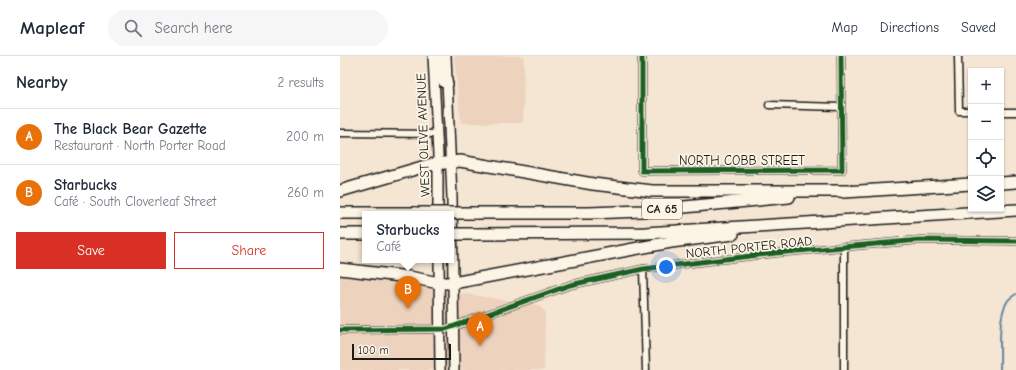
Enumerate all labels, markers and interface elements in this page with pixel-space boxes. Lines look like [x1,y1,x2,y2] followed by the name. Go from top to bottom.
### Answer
[108,10,388,46] search box
[20,17,84,39] text: Mapleaf
[122,17,144,39] icon: search
[154,19,233,37] text: Search here
[831,19,858,36] text: Map
[880,19,939,36] text: Directions
[961,19,996,36] text: Saved
[968,68,1004,212] map controls
[968,68,1004,104] button: +
[16,73,67,92] text: Nearby
[413,73,433,197] street label: WEST OLIVE AVENUE
[277,75,324,90] text: 2 results
[968,104,1004,140] button: −
[54,120,207,138] text: The Black Bear Gazette
[25,129,33,144] text: A
[286,129,324,144] text: 200 m
[54,138,226,153] text: Restaurant · North Porter Road
[968,140,1004,176] button: locate
[679,153,805,168] street label: NORTH COBB STREET
[54,176,117,194] text: Starbucks
[968,176,1004,212] button: layers
[25,185,33,200] text: B
[287,185,324,200] text: 260 m
[54,194,216,209] text: Café · South Cloverleaf Street
[642,199,682,219] road number: CA 65
[362,211,454,263] popup
[377,221,439,239] text: Starbucks
[16,232,166,269] button: Save
[174,232,324,269] button: Share
[685,233,813,261] street label: NORTH PORTER ROAD
[377,239,401,254] text: Café
[656,257,676,277] your location
[395,276,421,309] pin: B
[467,313,493,346] pin: A
[352,342,451,361] scale bar
[358,344,389,357] text: 100 m

